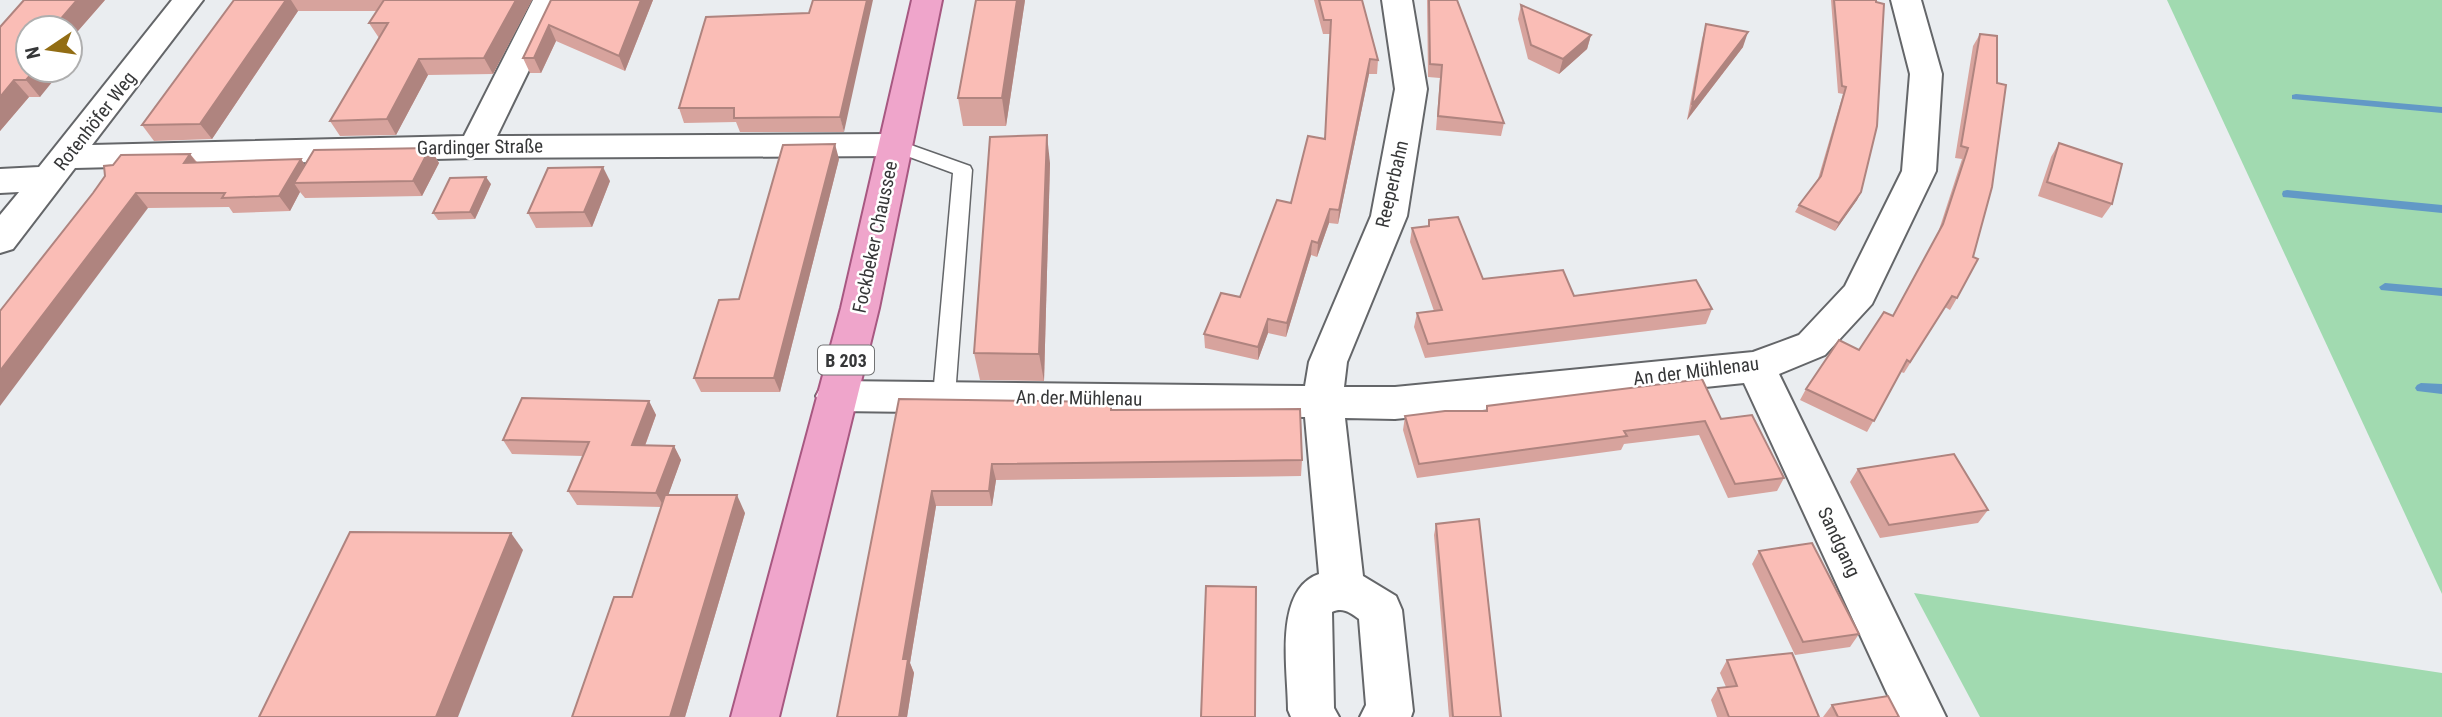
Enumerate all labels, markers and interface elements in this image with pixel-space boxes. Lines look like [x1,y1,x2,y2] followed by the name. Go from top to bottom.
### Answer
[14,14,84,84] north arrow
[20,44,45,61] text: N
[49,67,141,175] street label: Rotenhöfer Weg
[417,134,543,160] street label: Gardinger Straße
[1371,138,1413,230] street label: Reeperbahn
[848,159,902,315] street label: Fockbeker Chaussee
[818,346,874,374] road number: B 203
[1632,352,1760,390] street label: An der Mühlenau
[1016,385,1142,411] street label: An der Mühlenau
[1813,503,1865,581] street label: Sandgang

